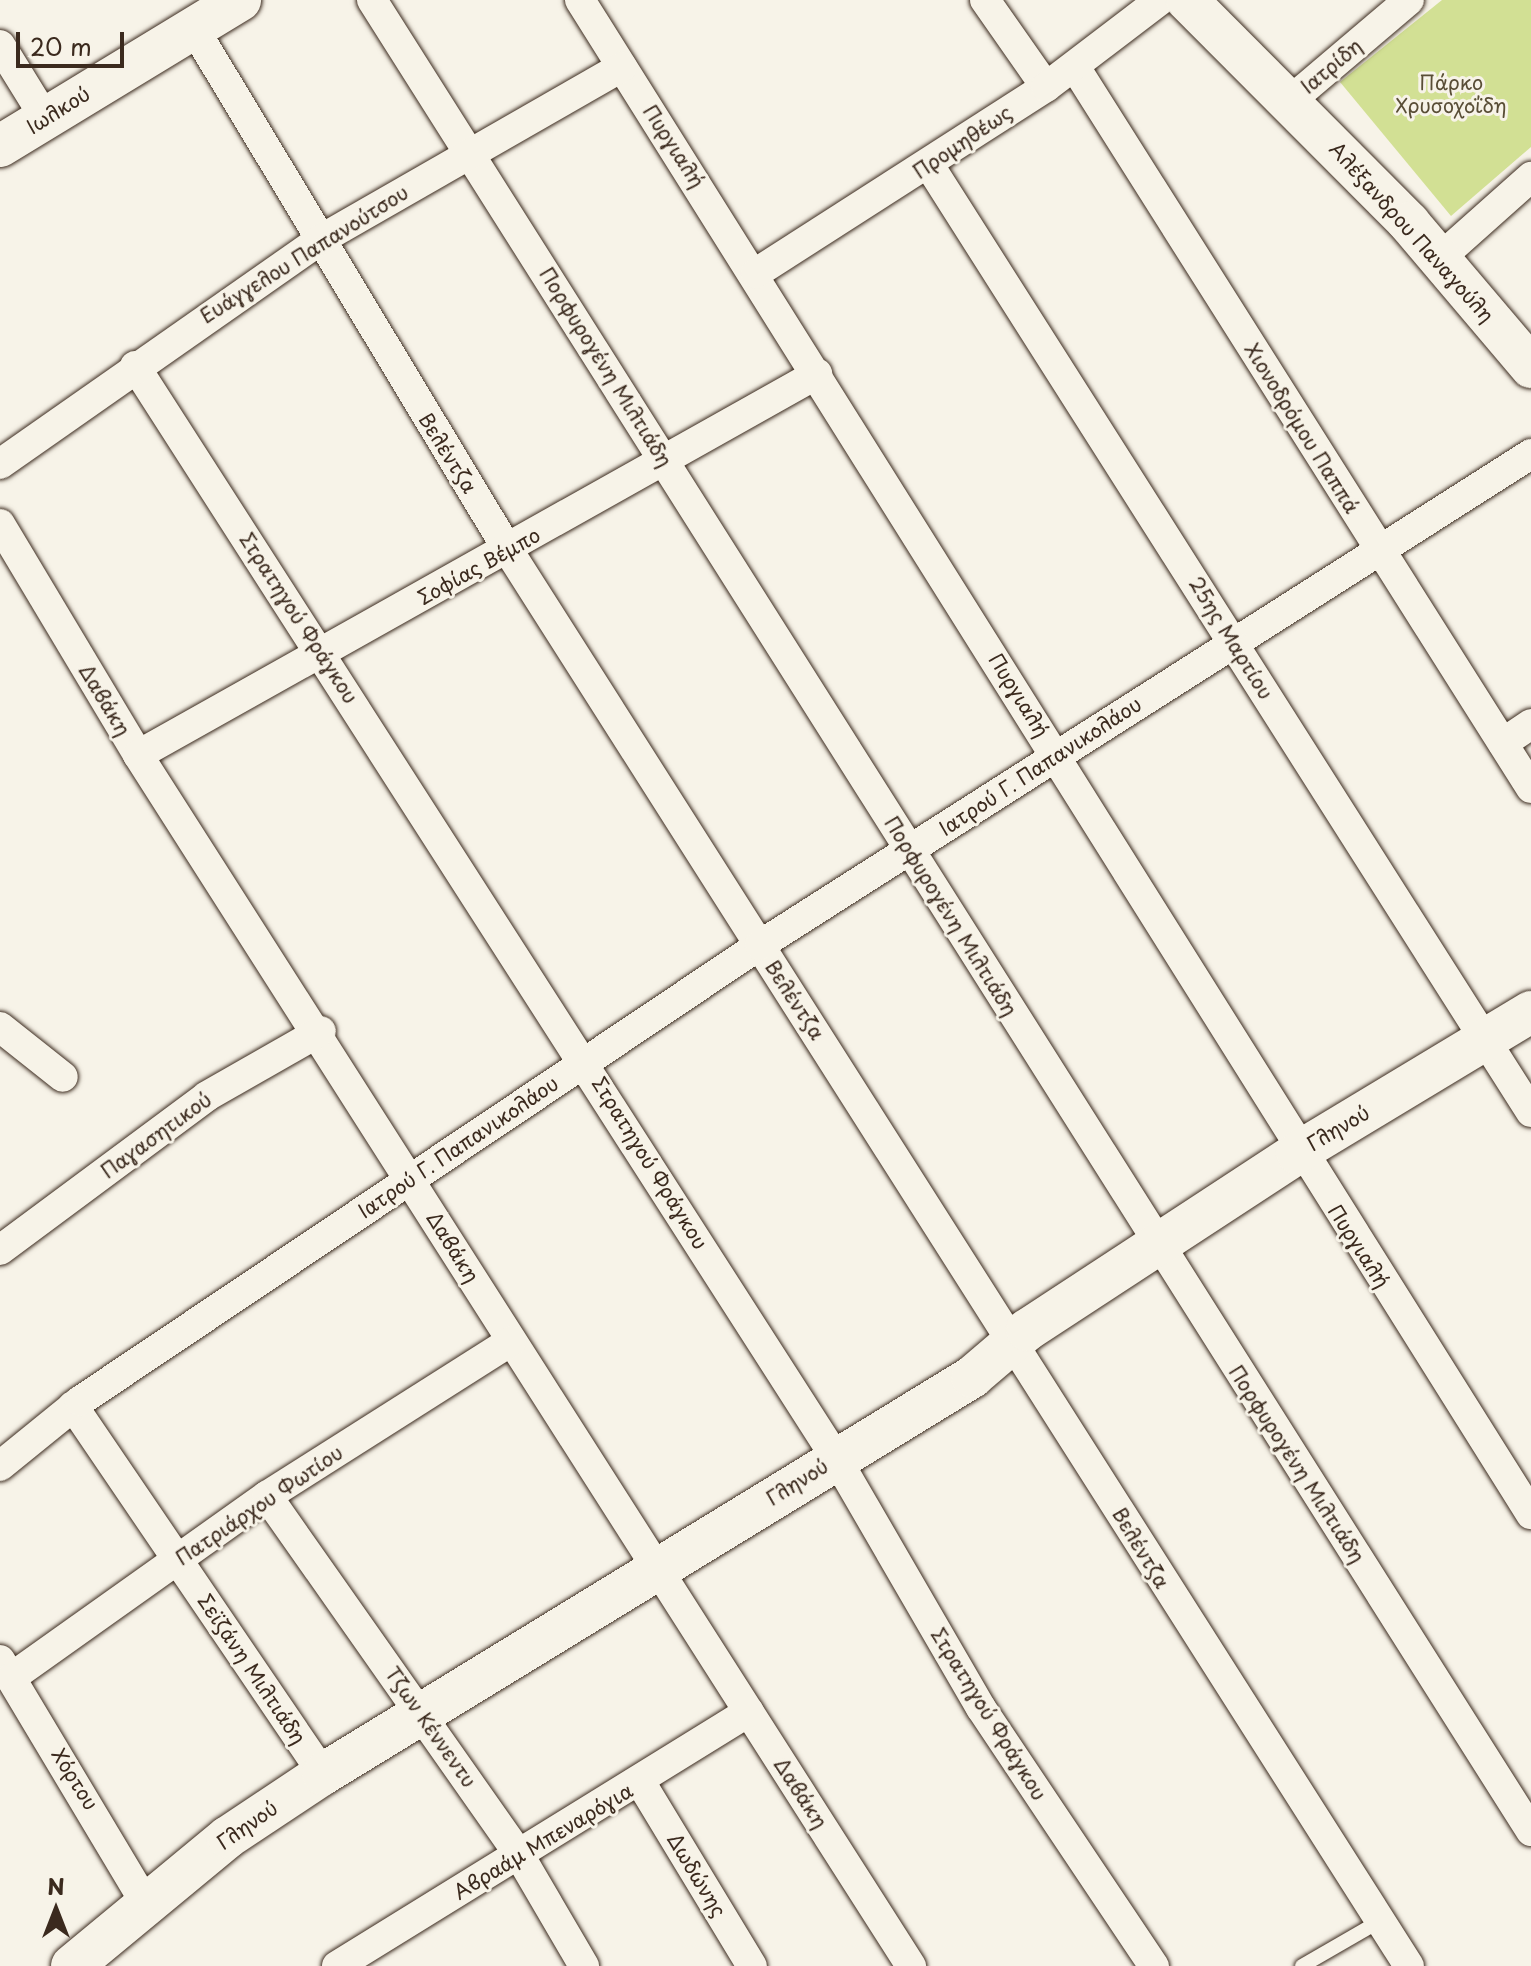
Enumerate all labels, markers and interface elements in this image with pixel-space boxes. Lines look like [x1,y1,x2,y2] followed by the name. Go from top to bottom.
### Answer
[20,16,128,66] scale bar
[30,28,92,64] text: 20 m
[1296,34,1366,98] street label: Ιατρίδη
[1395,70,1507,117] park label: Πάρκο Χρυσοχοΐδη
[22,81,94,139] street label: Ιωλκού
[638,100,710,192] street label: Πυργιαλή
[908,100,1016,184] street label: Προμηθέως
[1325,137,1499,327] street label: Αλέξανδρου Παναγούλη
[195,180,413,328] street label: Ευάγγελου Παπανούτσου
[535,263,677,471] street label: Πορφυρογένη Μιλτιάδη
[1240,338,1364,518] street label: Χιονοδρόμου Παππά
[414,409,482,497] street label: Βελέντζα
[413,522,545,610] street label: Σοφίας Βέμπο
[235,529,363,707] street label: Στρατηγού Φράγκου
[1184,572,1278,704] street label: 25ης Μαρτίου
[984,649,1054,741] street label: Πυργιαλή
[74,660,136,740] street label: Δαβάκη
[935,692,1145,840] street label: Ιατρού Γ. Παπανικολάου
[880,812,1022,1020] street label: Πορφυρογένη Μιλτιάδη
[760,956,830,1044] street label: Βελέντζα
[353,1071,563,1223] street label: Ιατρού Γ. Παπανικολάου
[587,1073,713,1253] street label: Στρατηγού Φράγκου
[96,1087,216,1183] street label: Παγασητικού
[1302,1100,1374,1156] street label: Γληνού
[1323,1200,1395,1292] street label: Πυργιαλή
[422,1207,484,1287] street label: Δαβάκη
[1224,1360,1370,1568] street label: Πορφυρογένη Μιλτιάδη
[171,1440,347,1570] street label: Πατριάρχου Φωτίου
[762,1454,832,1510] street label: Γληνού
[1108,1503,1174,1593] street label: Βελέντζα
[193,1589,311,1749] street label: Σεϊζάνη Μιλτιάδη
[926,1624,1052,1804] street label: Στρατηγού Φράγκου
[380,1661,482,1793] street label: Τζων Κέννεντυ
[47,1744,103,1814] street label: Χόρτου
[769,1753,833,1833] street label: Δαβάκη
[448,1778,638,1904] street label: Αβραάμ Μπεναρόγια
[212,1796,282,1854] street label: Γληνού
[663,1829,731,1921] street label: Δωδώνης
[47,1869,65,1902] text: N
[16,1870,96,1950] north arrow

